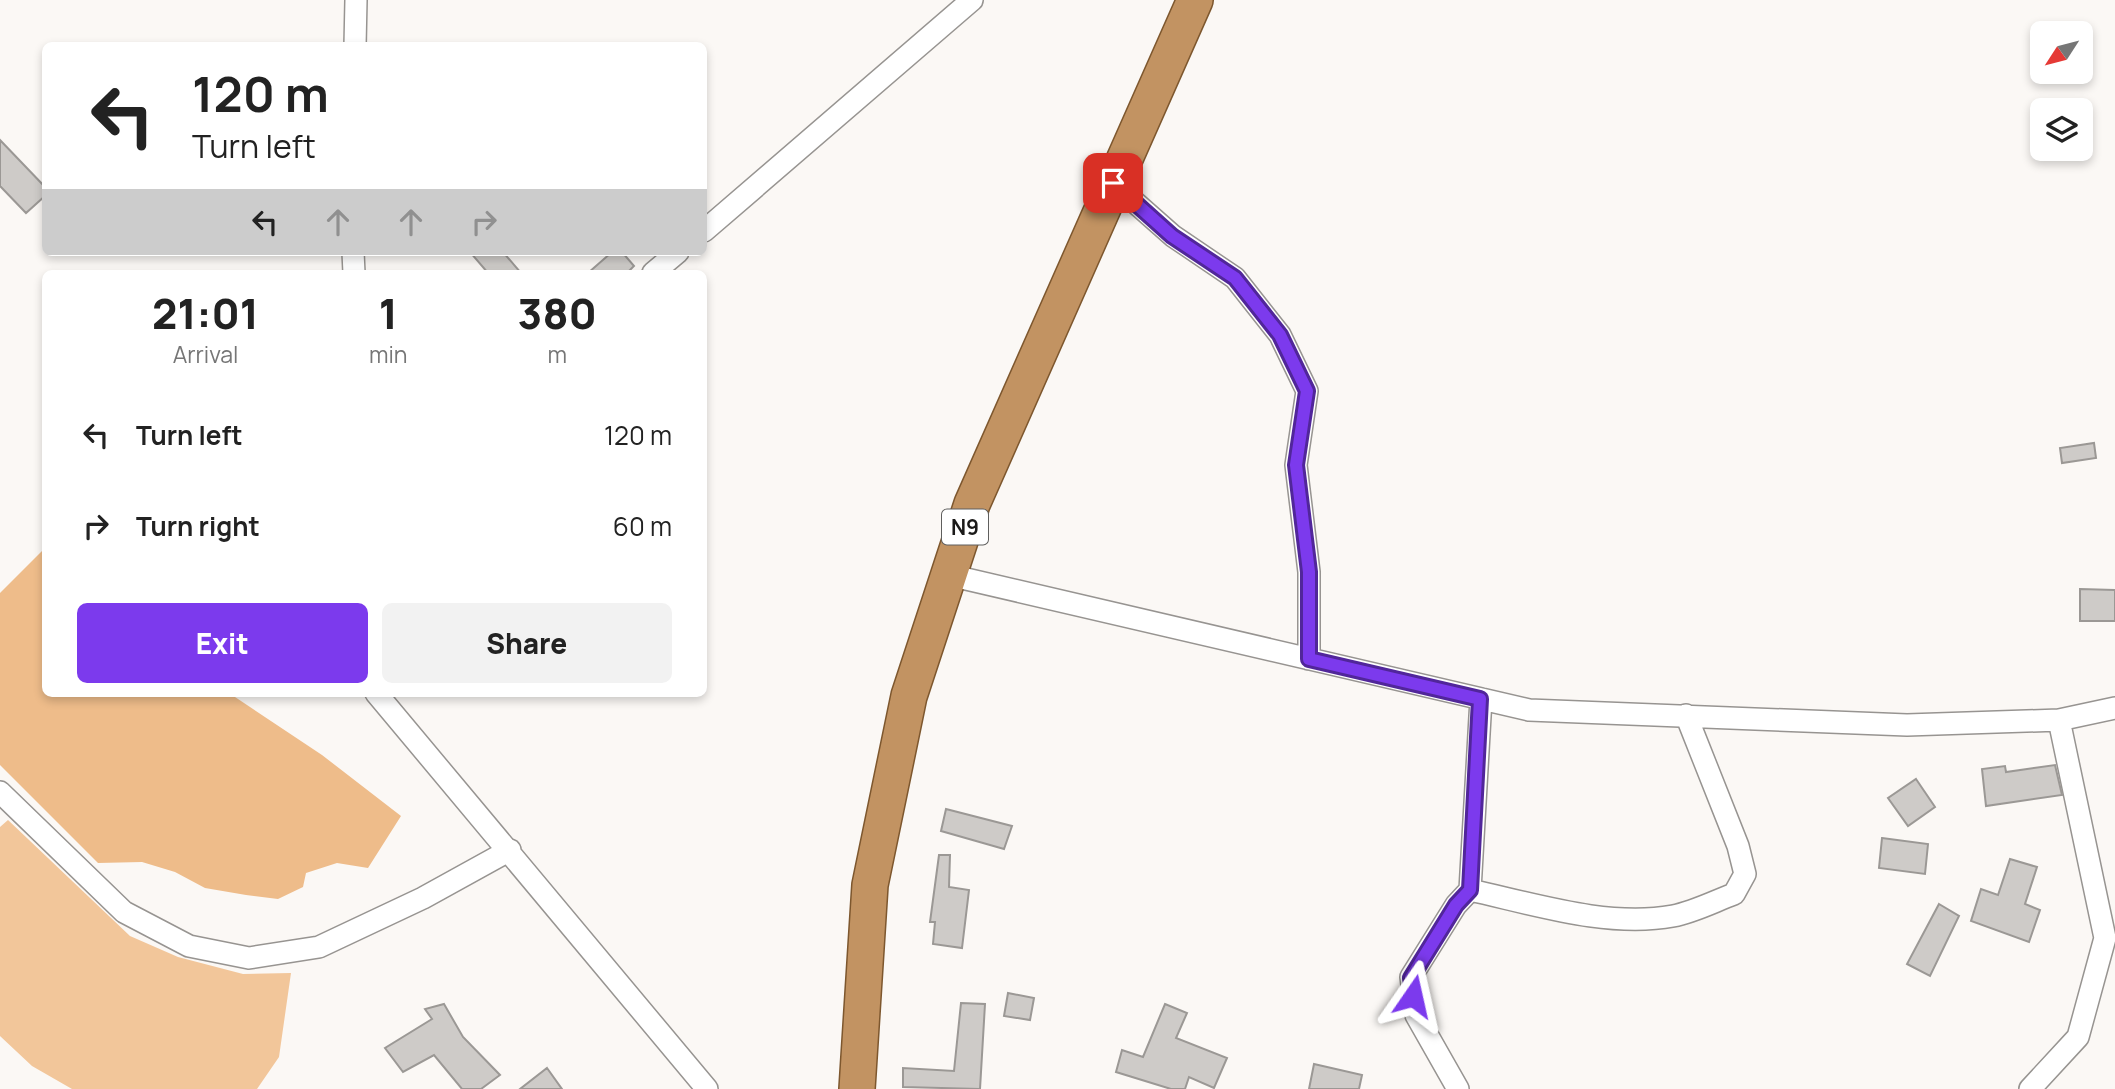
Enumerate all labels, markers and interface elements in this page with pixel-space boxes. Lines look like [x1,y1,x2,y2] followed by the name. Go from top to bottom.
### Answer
[2030,21,2093,84] north arrow
[2030,21,2093,161] map controls
[192,60,329,127] text: 120 m
[77,70,168,161] icon: left
[2030,98,2093,161] button: layers
[192,124,316,168] text: Turn left
[1083,153,1143,213] pin
[1094,164,1132,202] icon: arrive
[246,203,284,241] icon: left
[319,203,357,241] icon: ahead
[392,203,430,241] icon: ahead
[465,203,503,241] icon: right
[152,284,259,342] text: 21:01
[379,284,398,342] text: 1
[518,284,597,342] text: 380
[173,338,238,370] text: Arrival
[369,338,408,370] text: min
[547,338,567,370] text: m
[77,416,115,454] icon: left
[136,417,243,453] text: Turn left
[604,417,672,453] text: 120 m
[77,507,115,545] icon: right
[136,508,260,544] text: Turn right
[613,508,672,544] text: 60 m
[942,510,988,544] road number: N9
[77,603,368,683] button: Exit
[382,603,672,683] button: Share
[1376,959,1450,1033] position arrow

